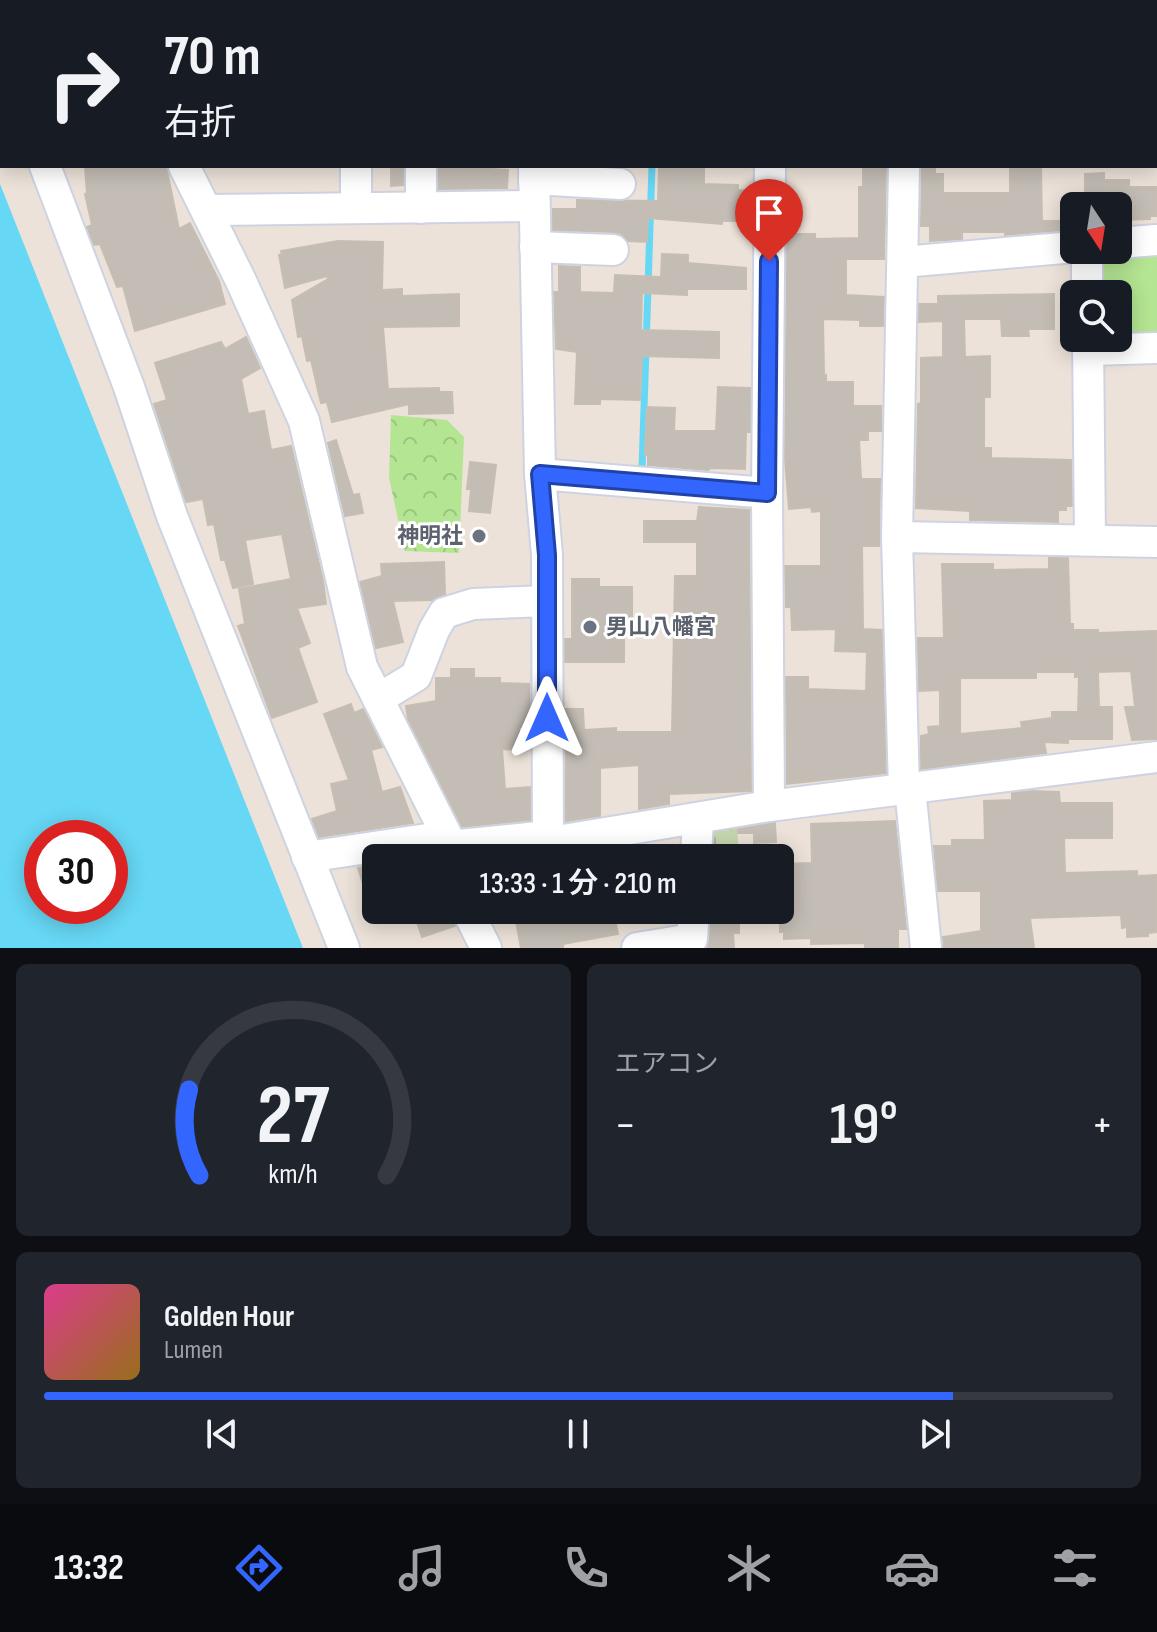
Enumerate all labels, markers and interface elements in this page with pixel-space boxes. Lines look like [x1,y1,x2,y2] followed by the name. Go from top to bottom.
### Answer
[164,24,261,91] text: 70 m
[32,32,136,136] icon: right
[164,102,236,145] text: 右折
[735,179,803,261] pin
[747,191,791,235] icon: arrive
[1060,192,1132,264] north arrow
[1060,192,1132,352] map controls
[1060,280,1132,352] button: search
[397,523,463,550] place label: 神明社
[470,527,488,545] marker: 神明社
[606,614,716,641] place label: 男山八幡宮
[581,618,599,636] marker: 男山八幡宮
[505,676,589,760] position arrow
[24,820,128,924] speed limit sign: 30
[479,866,677,902] text: 13:33 · 1 分 · 210 m
[615,1049,719,1080] text: エアコン
[257,1067,330,1167] text: 27
[829,1089,898,1161] text: 19°
[615,1099,636,1152] text: −
[1091,1099,1113,1152] text: +
[269,1157,318,1192] text: km/h
[164,1299,294,1335] text: Golden Hour
[164,1335,223,1366] text: Lumen
[200,1412,244,1456] icon: previous
[556,1412,600,1456] icon: pause
[913,1412,957,1456] icon: next
[231,1540,287,1596] icon: directions
[394,1540,450,1596] icon: music
[558,1540,614,1596] icon: phone
[721,1540,777,1596] icon: climate
[884,1540,940,1596] icon: car
[1047,1540,1103,1596] icon: filters
[54,1547,124,1590] text: 13:32

